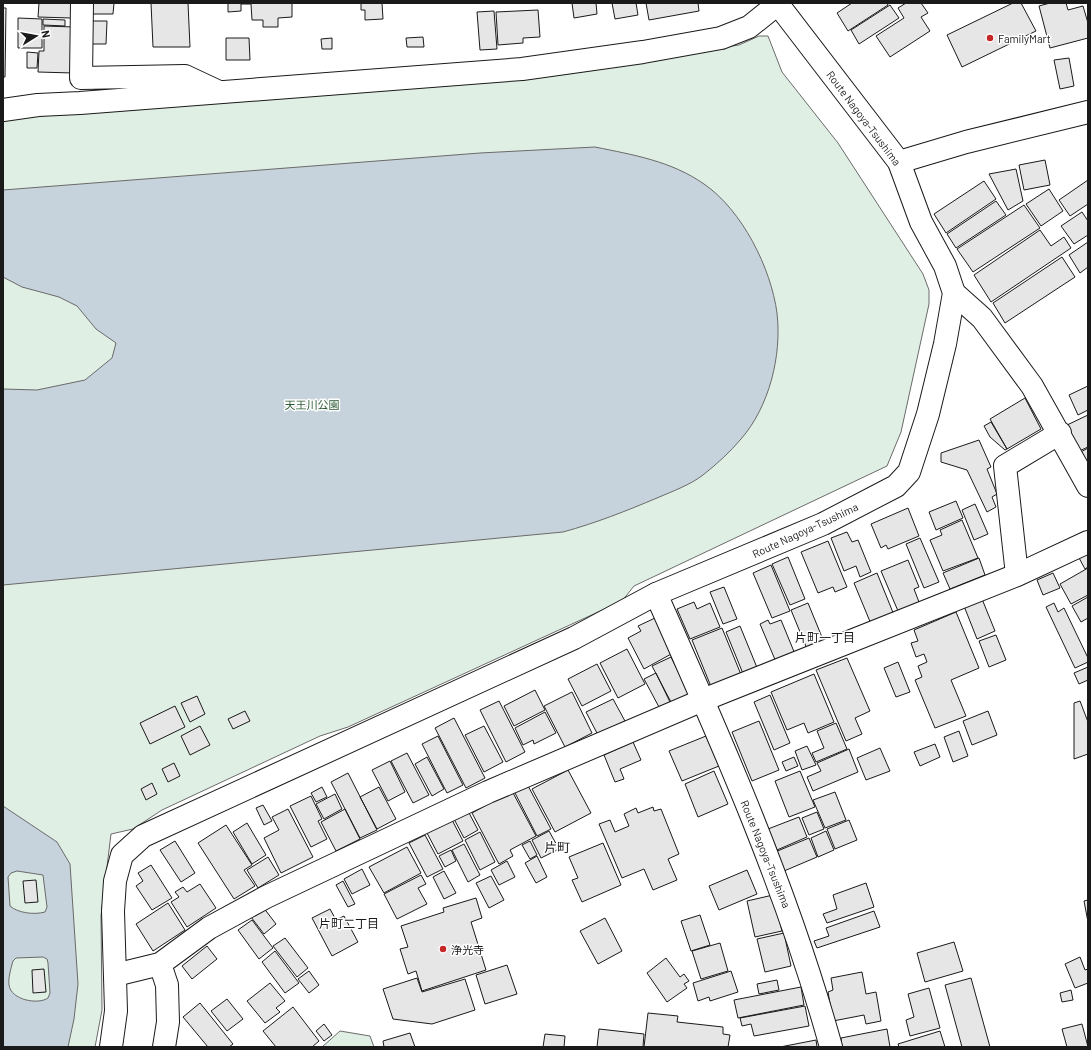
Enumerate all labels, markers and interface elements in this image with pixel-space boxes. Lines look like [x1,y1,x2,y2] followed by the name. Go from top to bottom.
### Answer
[16,16,56,56] north arrow
[39,29,53,39] text: N
[998,32,1051,45] place label: FamilyMart
[985,33,995,43] marker: FamilyMart
[824,68,904,168] street label: Route Nagoya-Tsushima
[285,398,340,411] park label: 天王川公園
[750,500,860,560] street label: Route Nagoya-Tsushima
[795,630,855,644] district label: 片町一丁目
[738,798,794,910] street label: Route Nagoya-Tsushima
[544,839,570,855] district label: 片町
[319,916,379,930] district label: 片町二丁目
[451,943,484,956] place label: 浄光寺
[438,944,448,954] marker: 浄光寺

